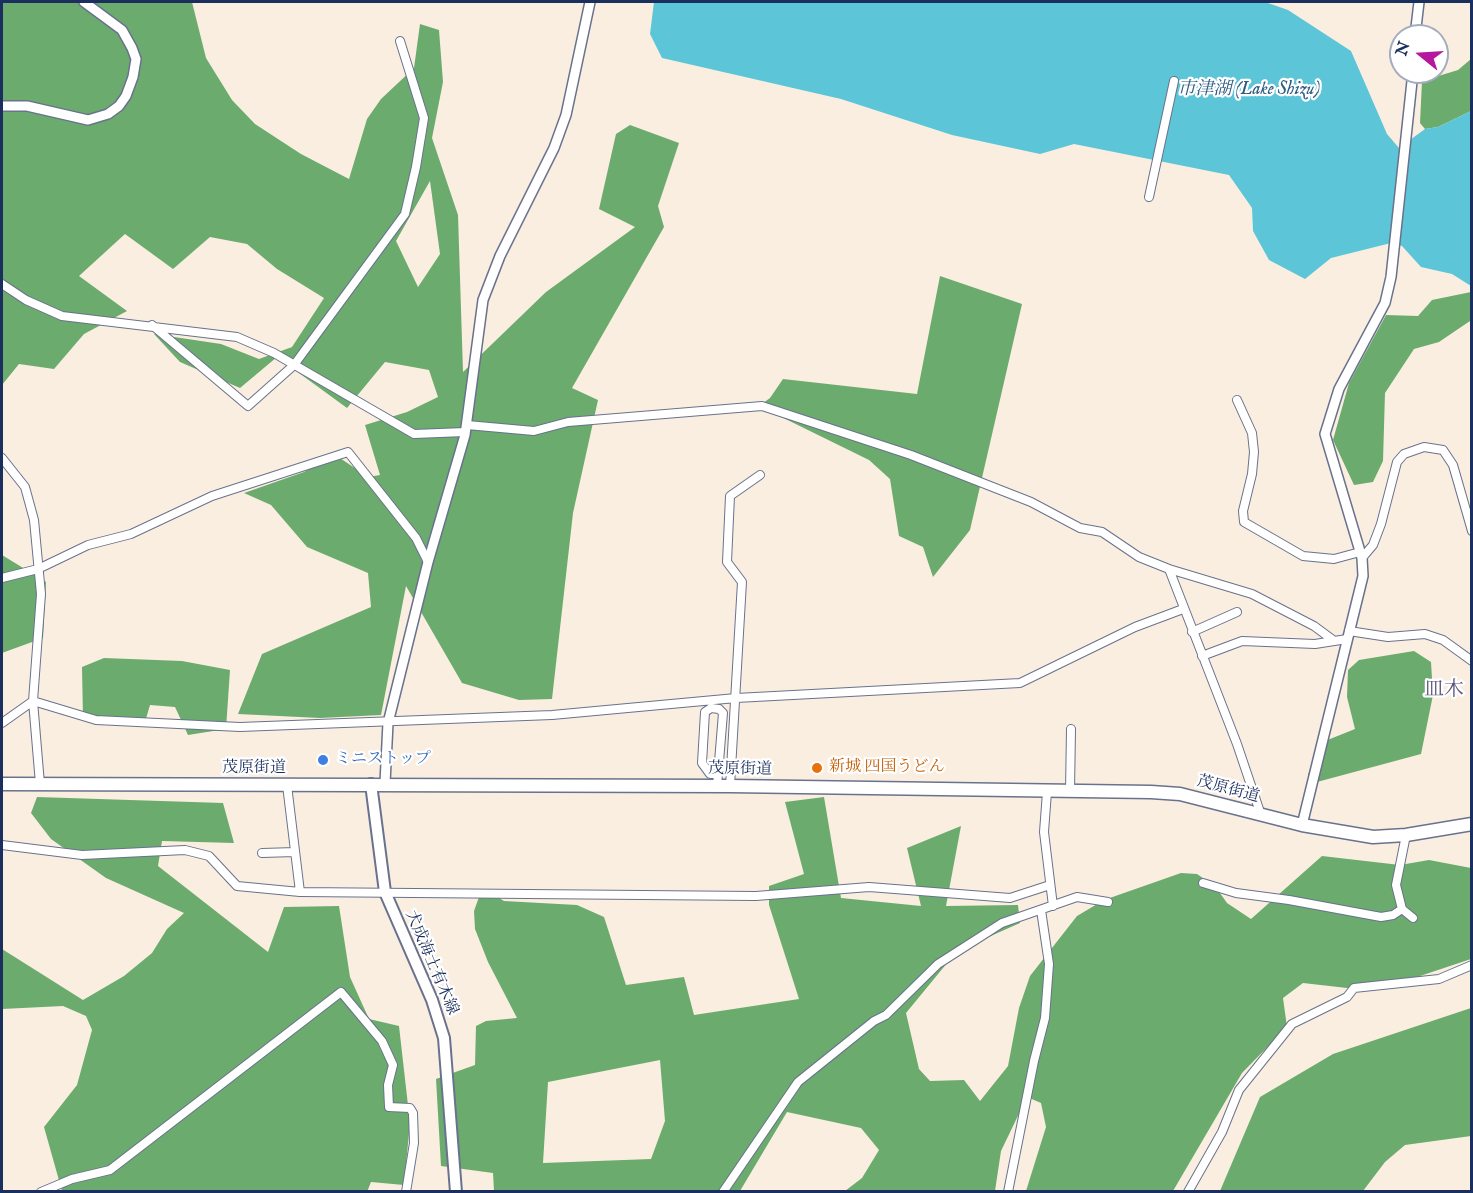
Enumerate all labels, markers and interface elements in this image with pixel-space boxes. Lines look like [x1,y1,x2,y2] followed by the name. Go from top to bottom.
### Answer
[1389,24,1449,84] north arrow
[1392,39,1415,59] text: N
[1178,79,1320,101] water label: 市津湖 (Lake Shizu)
[1424,679,1464,703] district label: 皿木
[335,750,431,770] place label: ミニストップ
[316,753,330,767] marker: ミニストップ
[829,758,944,778] place label: 新城 四国うどん
[222,759,286,779] street label: 茂原街道
[708,760,772,780] street label: 茂原街道
[810,761,824,775] marker: 新城 四国うどん
[1195,772,1261,808] street label: 茂原街道
[400,908,462,1018] street label: 犬成海士有木線

